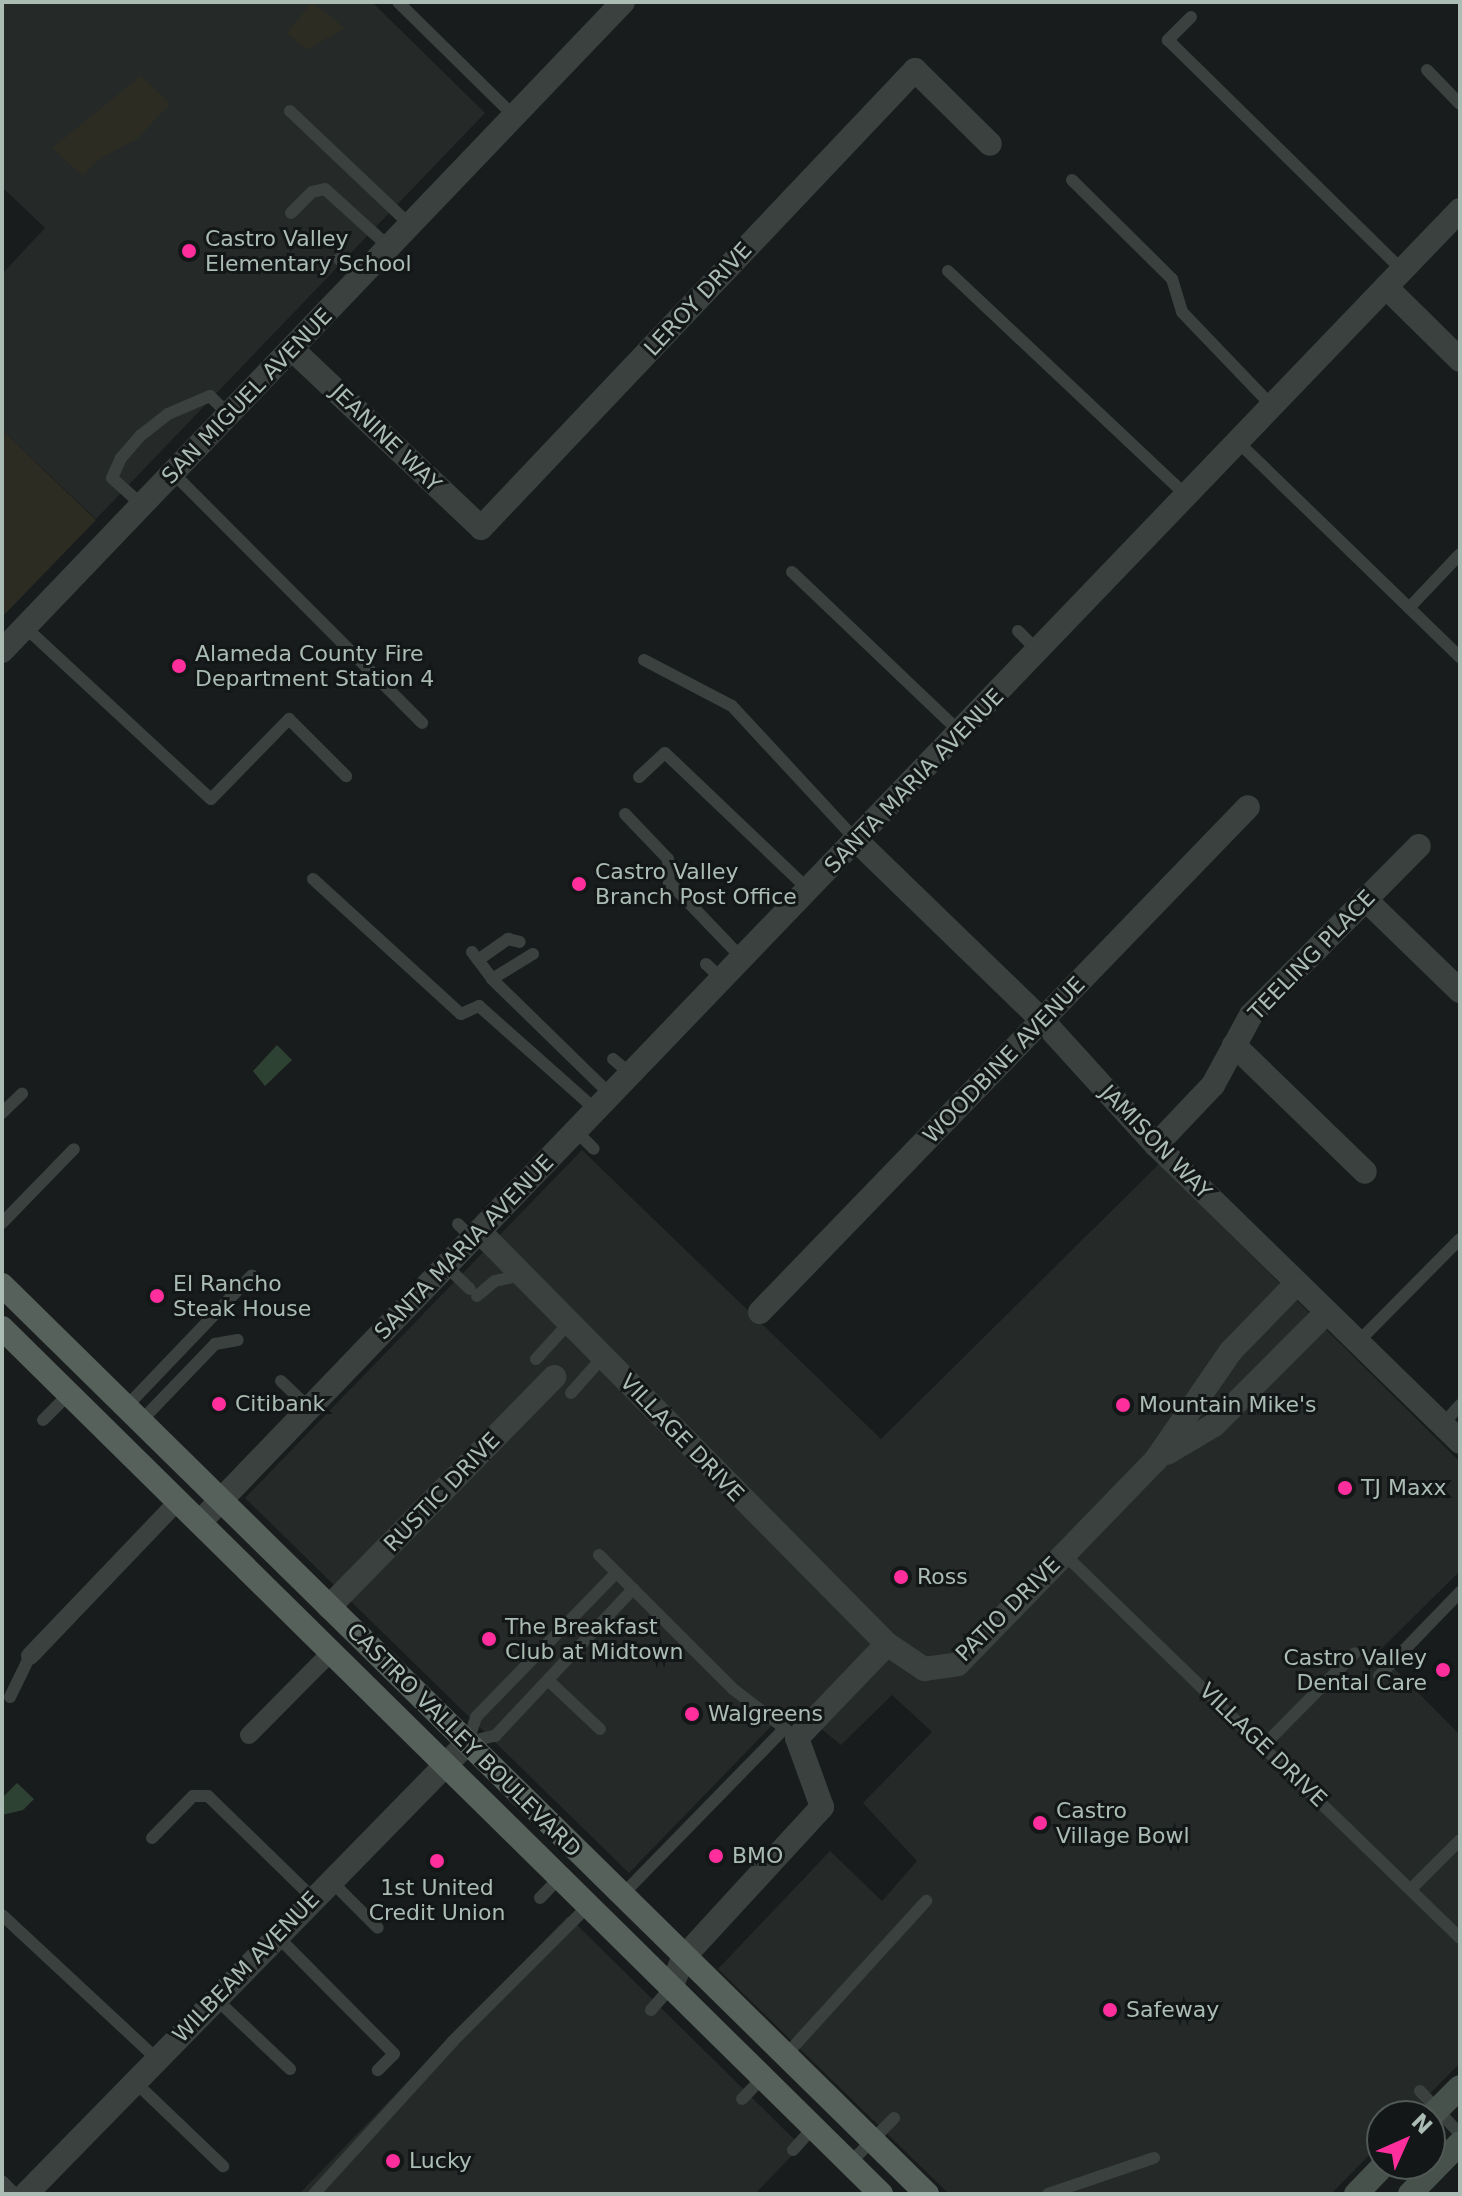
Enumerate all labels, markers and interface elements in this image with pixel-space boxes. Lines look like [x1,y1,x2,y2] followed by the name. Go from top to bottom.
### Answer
[205,225,412,276] place label: Castro Valley Elementary School
[639,237,757,361] street label: LEROY DRIVE
[180,242,198,260] marker: Castro Valley Elementary School
[156,303,338,489] street label: SAN MIGUEL AVENUE
[325,379,447,497] street label: JEANINE WAY
[195,640,434,692] place label: Alameda County Fire Department Station 4
[170,657,188,675] marker: Alameda County Fire Department Station 4
[819,683,1009,879] street label: SANTA MARIA AVENUE
[595,858,797,910] place label: Castro Valley Branch Post Office
[570,875,588,893] marker: Castro Valley Branch Post Office
[1243,885,1381,1025] street label: TEELING PLACE
[918,971,1090,1149] street label: WOODBINE AVENUE
[1095,1079,1217,1205] street label: JAMISON WAY
[369,1149,559,1345] street label: SANTA MARIA AVENUE
[173,1270,311,1322] place label: El Rancho Steak House
[148,1287,166,1305] marker: El Rancho Steak House
[615,1369,749,1507] street label: VILLAGE DRIVE
[235,1391,325,1417] place label: Citibank
[1139,1392,1317,1418] place label: Mountain Mike's
[210,1395,228,1413] marker: Citibank
[1114,1396,1132,1414] marker: Mountain Mike's
[379,1427,505,1557] street label: RUSTIC DRIVE
[1361,1475,1446,1501] place label: TJ Maxx
[1336,1479,1354,1497] marker: TJ Maxx
[950,1551,1066,1667] street label: PATIO DRIVE
[917,1564,968,1590] place label: Ross
[892,1568,910,1586] marker: Ross
[505,1613,684,1664] place label: The Breakfast Club at Midtown
[341,1617,587,1863] street label: CASTRO VALLEY BOULEVARD
[480,1630,498,1648] marker: The Breakfast Club at Midtown
[1283,1644,1427,1696] place label: Castro Valley Dental Care
[1434,1661,1452,1679] marker: Castro Valley Dental Care
[1194,1678,1332,1812] street label: VILLAGE DRIVE
[708,1701,823,1727] place label: Walgreens
[683,1705,701,1723] marker: Walgreens
[1056,1797,1190,1848] place label: Castro Village Bowl
[1031,1814,1049,1832] marker: Castro Village Bowl
[732,1843,783,1869] place label: BMO
[707,1847,725,1865] marker: BMO
[428,1852,446,1870] marker: 1st United Credit Union
[369,1874,505,1926] place label: 1st United Credit Union
[167,1886,325,2048] street label: WILBEAM AVENUE
[1126,1997,1219,2023] place label: Safeway
[1101,2001,1119,2019] marker: Safeway
[1366,2100,1446,2180] north arrow
[1407,2109,1437,2139] text: N
[409,2148,472,2174] place label: Lucky
[384,2152,402,2170] marker: Lucky

